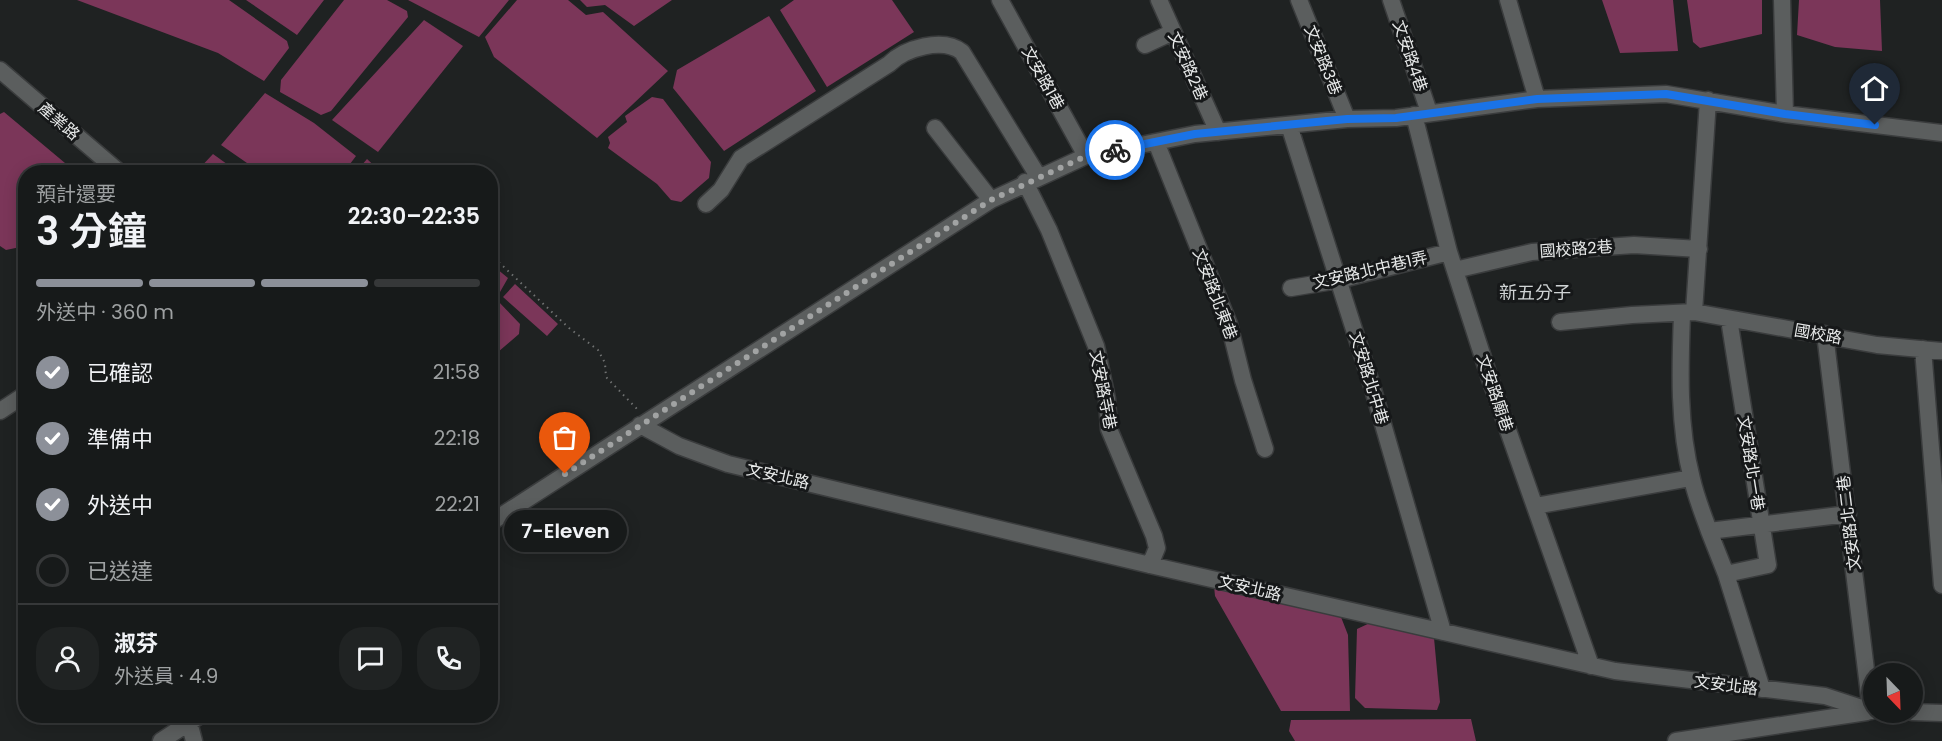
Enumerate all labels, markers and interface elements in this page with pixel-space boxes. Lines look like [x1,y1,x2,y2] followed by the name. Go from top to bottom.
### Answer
[1387,17,1433,95] street label: 文安路4巷
[1299,22,1347,98] street label: 文安路3巷
[1163,28,1213,104] street label: 文安路2巷
[1016,42,1070,114] street label: 文安路1巷
[1849,63,1900,125] pin
[1858,72,1891,105] icon: home
[33,97,85,145] street label: 產業路
[1085,120,1145,180] courier
[1099,134,1132,167] icon: bike
[36,180,116,208] text: 預計還要
[348,201,480,232] text: 22:30–22:35
[36,204,147,259] text: 3 分鐘
[1539,235,1613,263] street label: 國校路2巷
[1187,245,1243,343] street label: 文安路北東巷
[1310,246,1430,294] street label: 文安路北中巷1弄
[1499,280,1571,305] district label: 新五分子
[36,298,174,326] text: 外送中 · 360 m
[1792,319,1844,349] street label: 國校路
[1344,329,1394,427] street label: 文安路北中巷
[1084,349,1122,431] street label: 文安路寺巷
[1471,351,1519,435] street label: 文安路廟巷
[36,356,69,389] icon: check
[87,358,153,389] text: 已確認
[433,358,480,386] text: 21:58
[539,412,590,474] pin
[1732,414,1770,512] street label: 文安路北一巷
[548,421,581,454] icon: bag
[36,422,69,455] icon: check
[87,424,153,455] text: 準備中
[434,424,480,452] text: 22:18
[744,458,812,494] street label: 文安北路
[1832,474,1866,572] street label: 文安路北二巷
[36,488,69,521] icon: check
[87,490,153,521] text: 外送中
[435,490,480,518] text: 22:21
[504,510,626,552] callout: 7-Eleven
[521,517,610,545] text: 7-Eleven
[87,556,153,587] text: 已送達
[1216,570,1284,606] street label: 文安北路
[36,627,99,690] button: person
[339,627,402,690] button: chat
[417,627,480,690] button: phone
[114,628,158,659] text: 淑芬
[114,662,218,690] text: 外送員 · 4.9
[1863,663,1923,723] north arrow
[1863,663,1923,723] map controls
[1693,670,1759,700] street label: 文安北路

